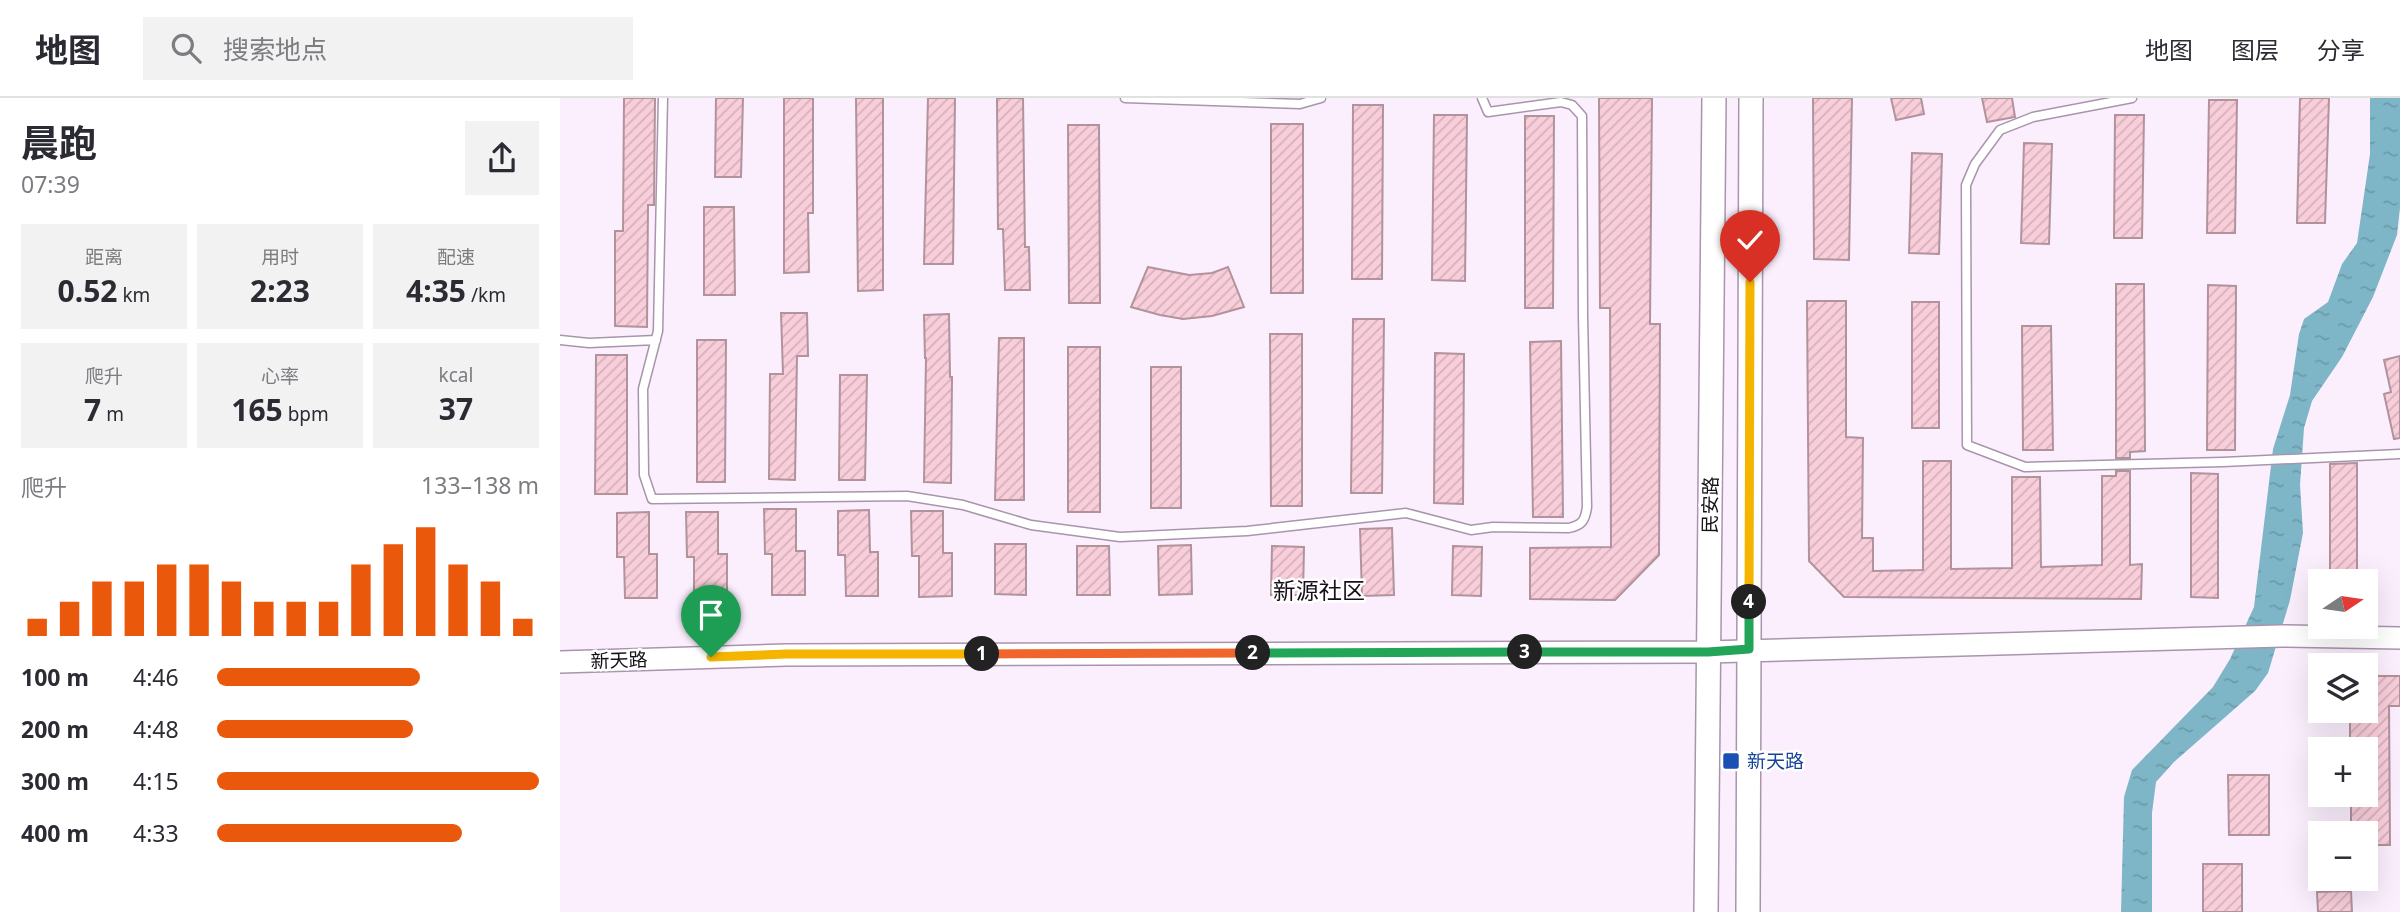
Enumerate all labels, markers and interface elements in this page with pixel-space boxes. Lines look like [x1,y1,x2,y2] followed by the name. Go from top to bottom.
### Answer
[143,17,633,80] search box
[35,27,101,72] text: 地图
[167,29,205,67] icon: search
[223,31,327,67] text: 搜索地点
[2145,33,2193,66] text: 地图
[2231,33,2279,66] text: 图层
[2317,33,2365,66] text: 分享
[21,116,97,168] text: 晨跑
[465,121,539,195] button: share
[21,168,80,200] text: 07:39
[1720,210,1780,282] pin
[1731,221,1769,259] icon: check
[85,244,123,270] text: 距离
[261,244,299,270] text: 用时
[437,244,475,270] text: 配速
[58,270,118,311] text: 0.52
[250,270,310,311] text: 2:23
[406,270,466,311] text: 4:35
[118,282,150,308] text: km
[466,282,506,308] text: /km
[439,362,473,388] text: kcal
[85,363,123,389] text: 爬升
[261,363,299,389] text: 心率
[439,388,473,429] text: 37
[84,389,101,430] text: 7
[231,389,283,430] text: 165
[101,401,124,427] text: m
[283,401,329,427] text: bpm
[421,469,539,501] text: 133–138 m
[21,471,67,503] text: 爬升
[1697,476,1723,534] street label: 民安路
[2308,569,2378,639] north arrow
[2308,569,2378,891] map controls
[1273,574,1365,606] district label: 新源社区
[1732,584,1766,620] pin: 4
[681,585,741,657] pin
[1743,588,1754,614] text: 4
[692,596,730,634] icon: arrive
[1508,634,1542,670] pin: 3
[964,636,1000,672] pin: 1
[1236,636,1270,670] pin: 2
[1519,638,1530,664] text: 3
[1247,639,1258,665] text: 2
[976,640,987,666] text: 1
[590,646,648,674] street label: 新天路
[2308,653,2378,723] button: layers
[21,661,89,693] text: 100 m
[133,661,179,693] text: 4:46
[21,713,89,745] text: 200 m
[133,713,179,745] text: 4:48
[2308,737,2378,807] button: +
[1747,748,1804,774] place label: 新天路
[1721,751,1741,771] marker: 新天路
[21,765,89,797] text: 300 m
[133,765,179,797] text: 4:15
[21,817,89,849] text: 400 m
[133,817,179,849] text: 4:33
[2308,821,2378,891] button: −

